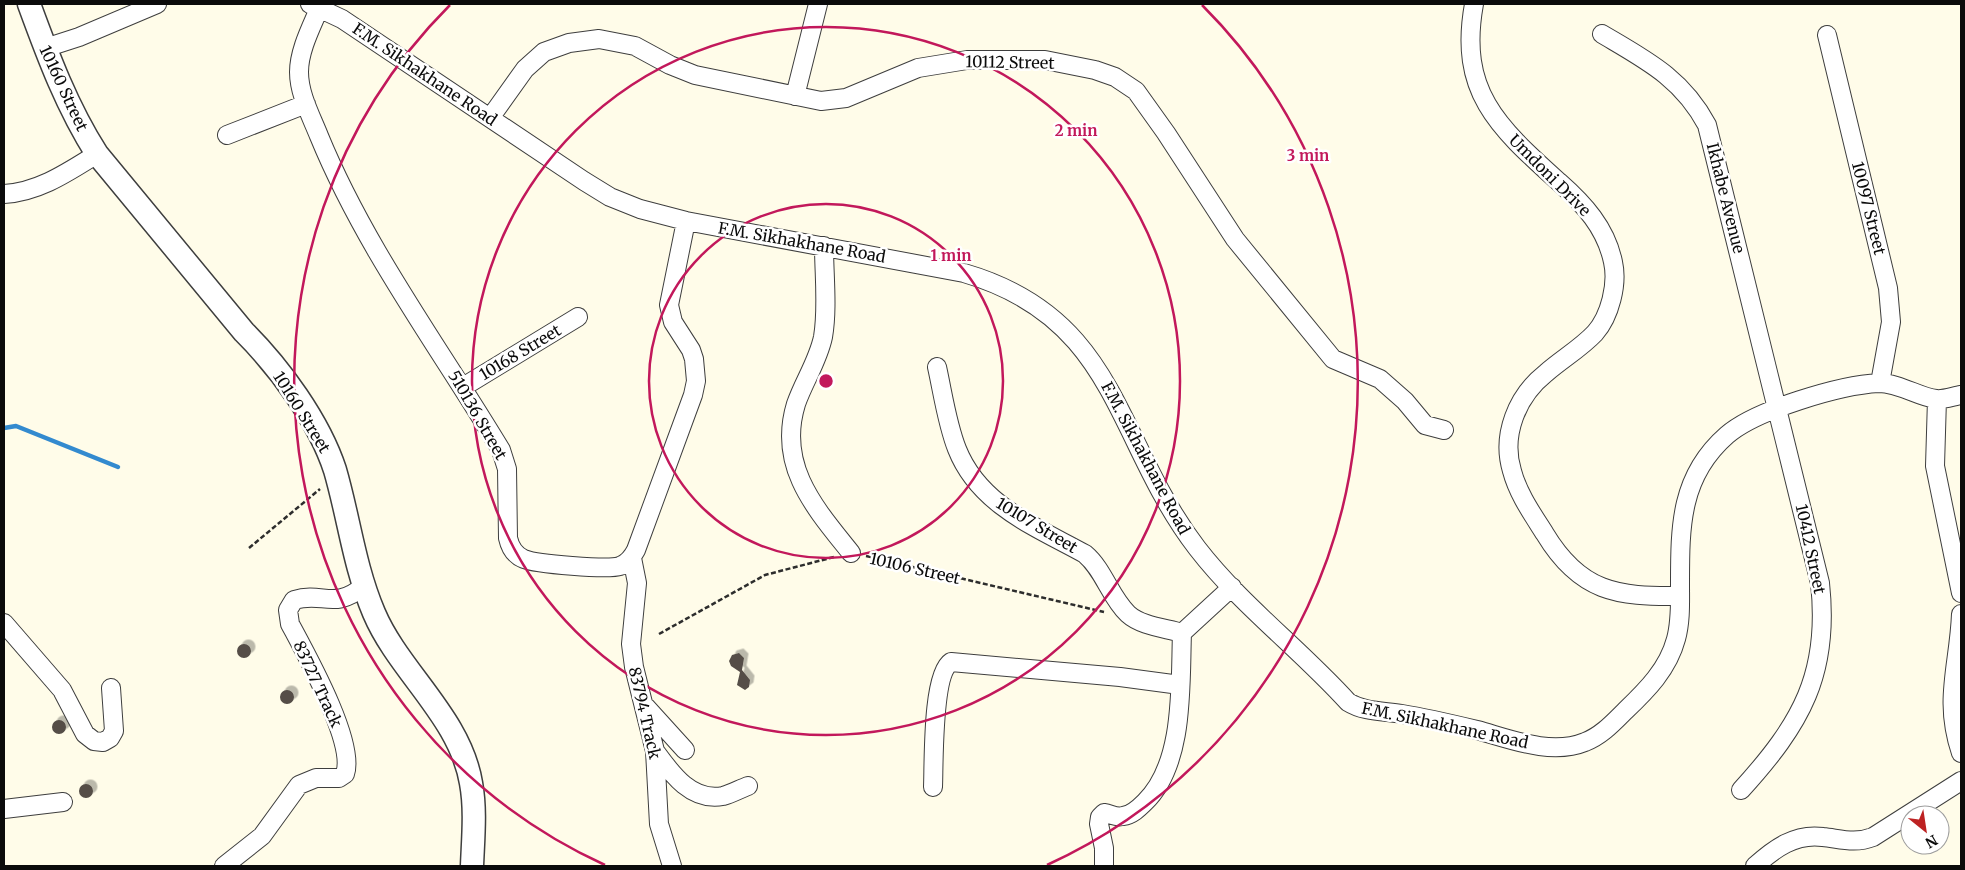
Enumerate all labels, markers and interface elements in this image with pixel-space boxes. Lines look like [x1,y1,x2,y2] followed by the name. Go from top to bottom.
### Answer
[349,18,501,130] street label: F.M. Sikhakhane Road
[35,42,93,135] street label: 10160 Street
[965,51,1055,73] street label: 10112 Street
[1055,121,1097,140] text: 2 min
[1505,130,1595,220] street label: Umdoni Drive
[1703,141,1749,255] street label: Ikhabe Avenue
[1287,146,1329,165] text: 3 min
[1848,159,1890,257] street label: 10097 Street
[717,217,888,267] street label: F.M. Sikhakhane Road
[931,246,971,265] text: 1 min
[476,319,565,384] street label: 10168 Street
[444,367,512,464] street label: 510136 Street
[269,368,335,457] street label: 10160 Street
[817,372,835,390] centre of rings
[1097,378,1195,538] street label: F.M. Sikhakhane Road
[993,493,1082,557] street label: 10107 Street
[1792,502,1830,597] street label: 10412 Street
[868,548,963,588] street label: 10106 Street
[289,638,347,731] street label: 83727 Track
[625,665,666,762] street label: 83794 Track
[1360,698,1530,753] street label: F.M. Sikhakhane Road
[1900,805,1950,855] north arrow
[1922,831,1941,852] text: N

